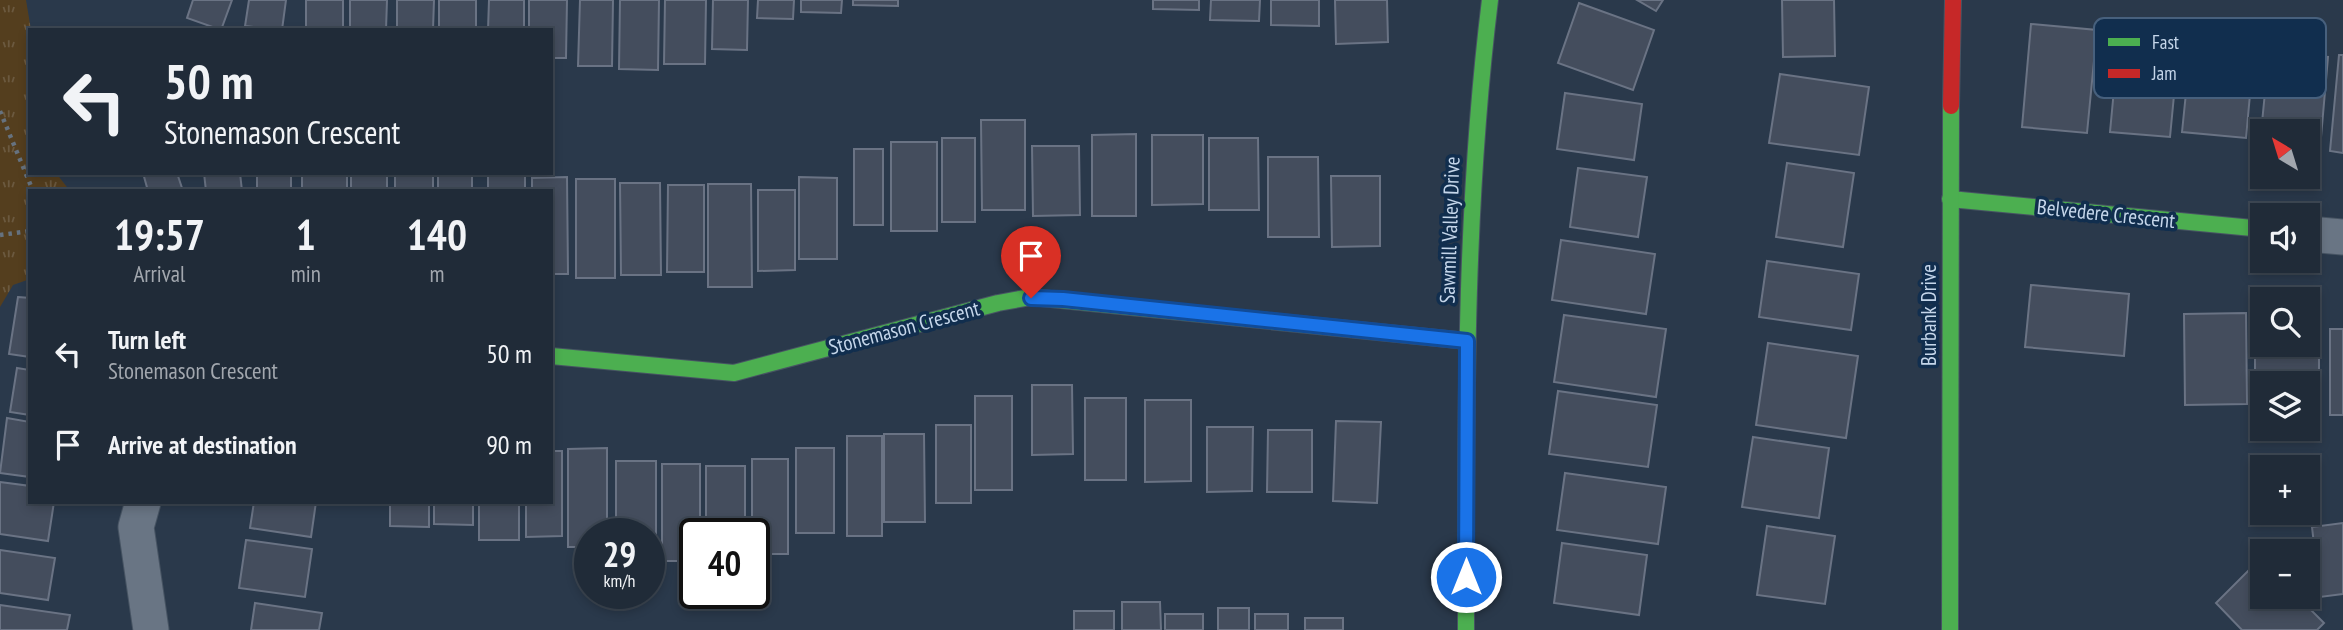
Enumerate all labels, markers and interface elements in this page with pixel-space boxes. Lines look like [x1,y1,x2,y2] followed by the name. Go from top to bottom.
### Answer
[2094,18,2326,98] legend
[2152,30,2180,54] text: Fast
[164,49,253,113] text: 50 m
[49,56,140,147] icon: left
[2151,61,2177,85] text: Jam
[164,111,400,153] text: Stonemason Crescent
[2250,119,2320,189] north arrow
[2250,119,2320,609] map controls
[1433,156,1466,304] street label: Sawmill Valley Drive
[2036,193,2177,234] street label: Belvedere Crescent
[2250,203,2320,273] button: sound
[114,207,205,262] text: 19:57
[296,207,316,262] text: 1
[407,207,467,262] text: 140
[1001,226,1061,298] pin
[1012,237,1050,275] icon: arrive
[133,259,185,288] text: Arrival
[291,259,321,288] text: min
[429,259,444,288] text: m
[1915,264,1942,366] street label: Burbank Drive
[2250,287,2320,357] button: search
[825,294,982,361] street label: Stonemason Crescent
[108,323,186,356] text: Turn left
[49,335,87,373] icon: left
[486,337,532,370] text: 50 m
[108,356,278,385] text: Stonemason Crescent
[2250,371,2320,441] button: layers
[49,426,87,464] icon: arrive
[108,428,297,461] text: Arrive at destination
[486,428,532,461] text: 90 m
[2250,455,2320,525] button: +
[679,518,770,609] speed limit sign: 40
[603,531,636,577] text: 29
[2250,539,2320,609] button: −
[1429,540,1503,614] position arrow
[604,569,635,592] text: km/h

